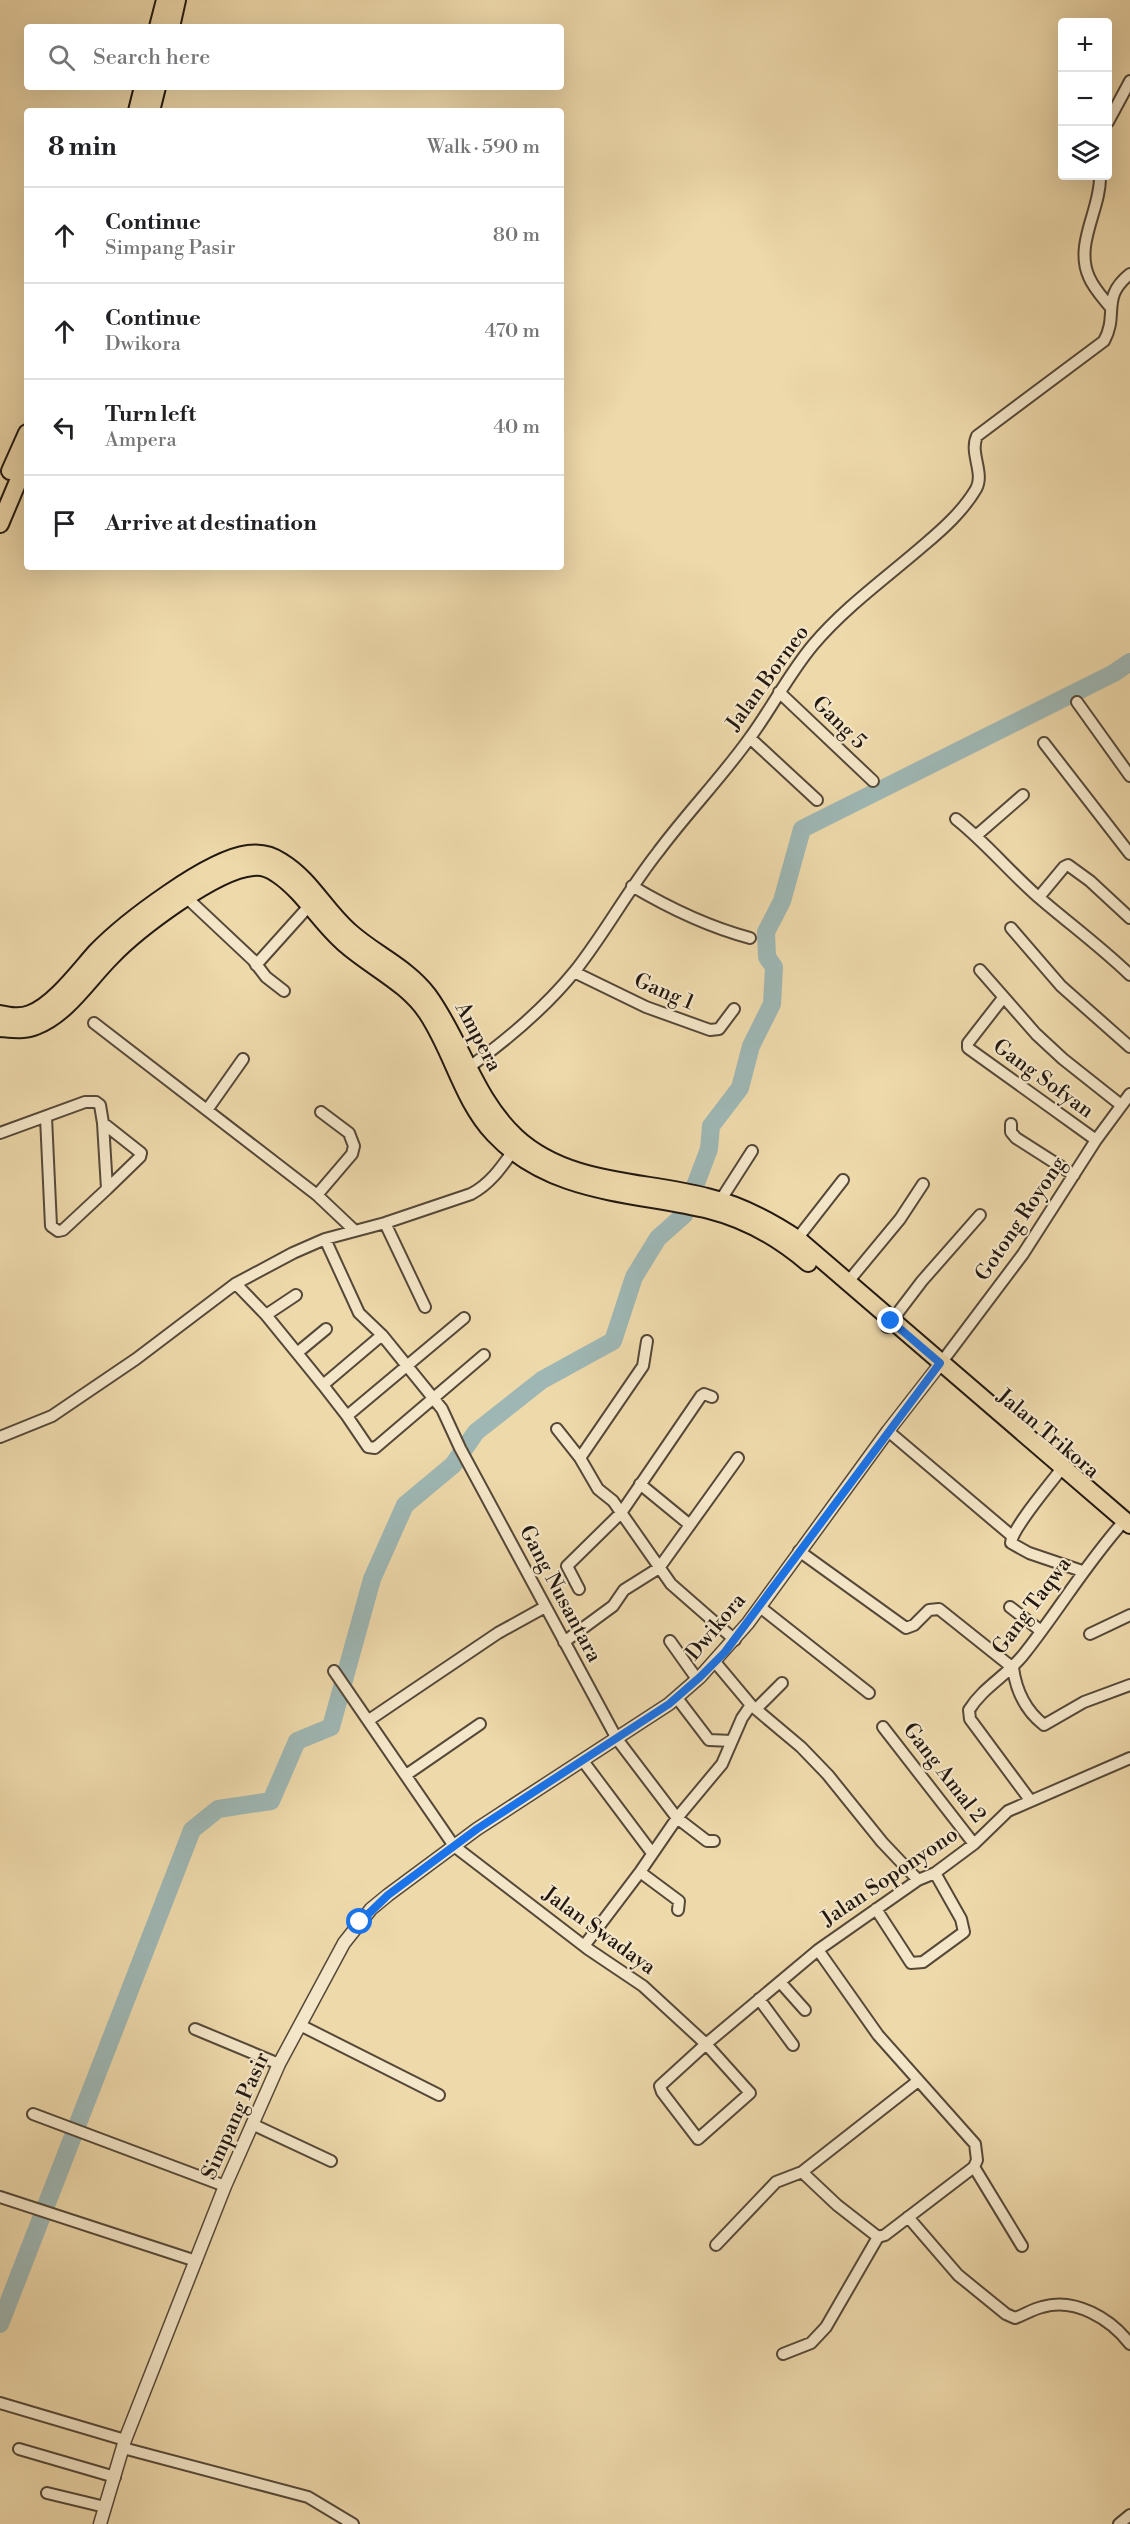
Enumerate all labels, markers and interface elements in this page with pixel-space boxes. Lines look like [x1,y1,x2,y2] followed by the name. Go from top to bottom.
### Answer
[1058,18,1112,180] map controls
[1058,18,1112,72] button: +
[24,24,564,90] search box
[45,41,78,74] icon: search
[93,44,210,71] text: Search here
[1058,72,1112,126] button: −
[1058,126,1112,180] button: layers
[48,131,117,163] text: 8 min
[427,135,540,160] text: Walk · 590 m
[105,209,201,236] text: Continue
[48,219,81,252] icon: ahead
[493,223,540,248] text: 80 m
[105,236,235,261] text: Simpang Pasir
[105,305,201,332] text: Continue
[48,315,81,348] icon: ahead
[484,319,540,344] text: 470 m
[105,332,181,357] text: Dwikora
[105,401,196,428] text: Turn left
[48,411,81,444] icon: left
[493,415,540,440] text: 40 m
[105,428,177,453] text: Ampera
[48,507,81,540] icon: arrive
[105,510,317,537] text: Arrive at destination
[720,620,815,737] street label: Jalan Borneo
[806,691,872,755] street label: Gang 5
[630,968,698,1016] street label: Gang 1
[448,997,507,1077] street label: Ampera
[988,1034,1099,1125] street label: Gang Sofyan
[970,1152,1072,1286] street label: Gotong Royong
[877,1307,903,1333] route end
[991,1383,1105,1485] street label: Jalan Trikora
[513,1521,607,1667] street label: Gang Nusantara
[987,1552,1077,1660] street label: Gang Taqwa
[680,1588,752,1666] street label: Dwikora
[897,1718,991,1828] street label: Gang Amal 2
[816,1822,963,1933] street label: Jalan Soponyono
[537,1881,661,1981] street label: Jalan Swadaya
[346,1908,372,1934] route start
[196,2048,276,2184] street label: Simpang Pasir

